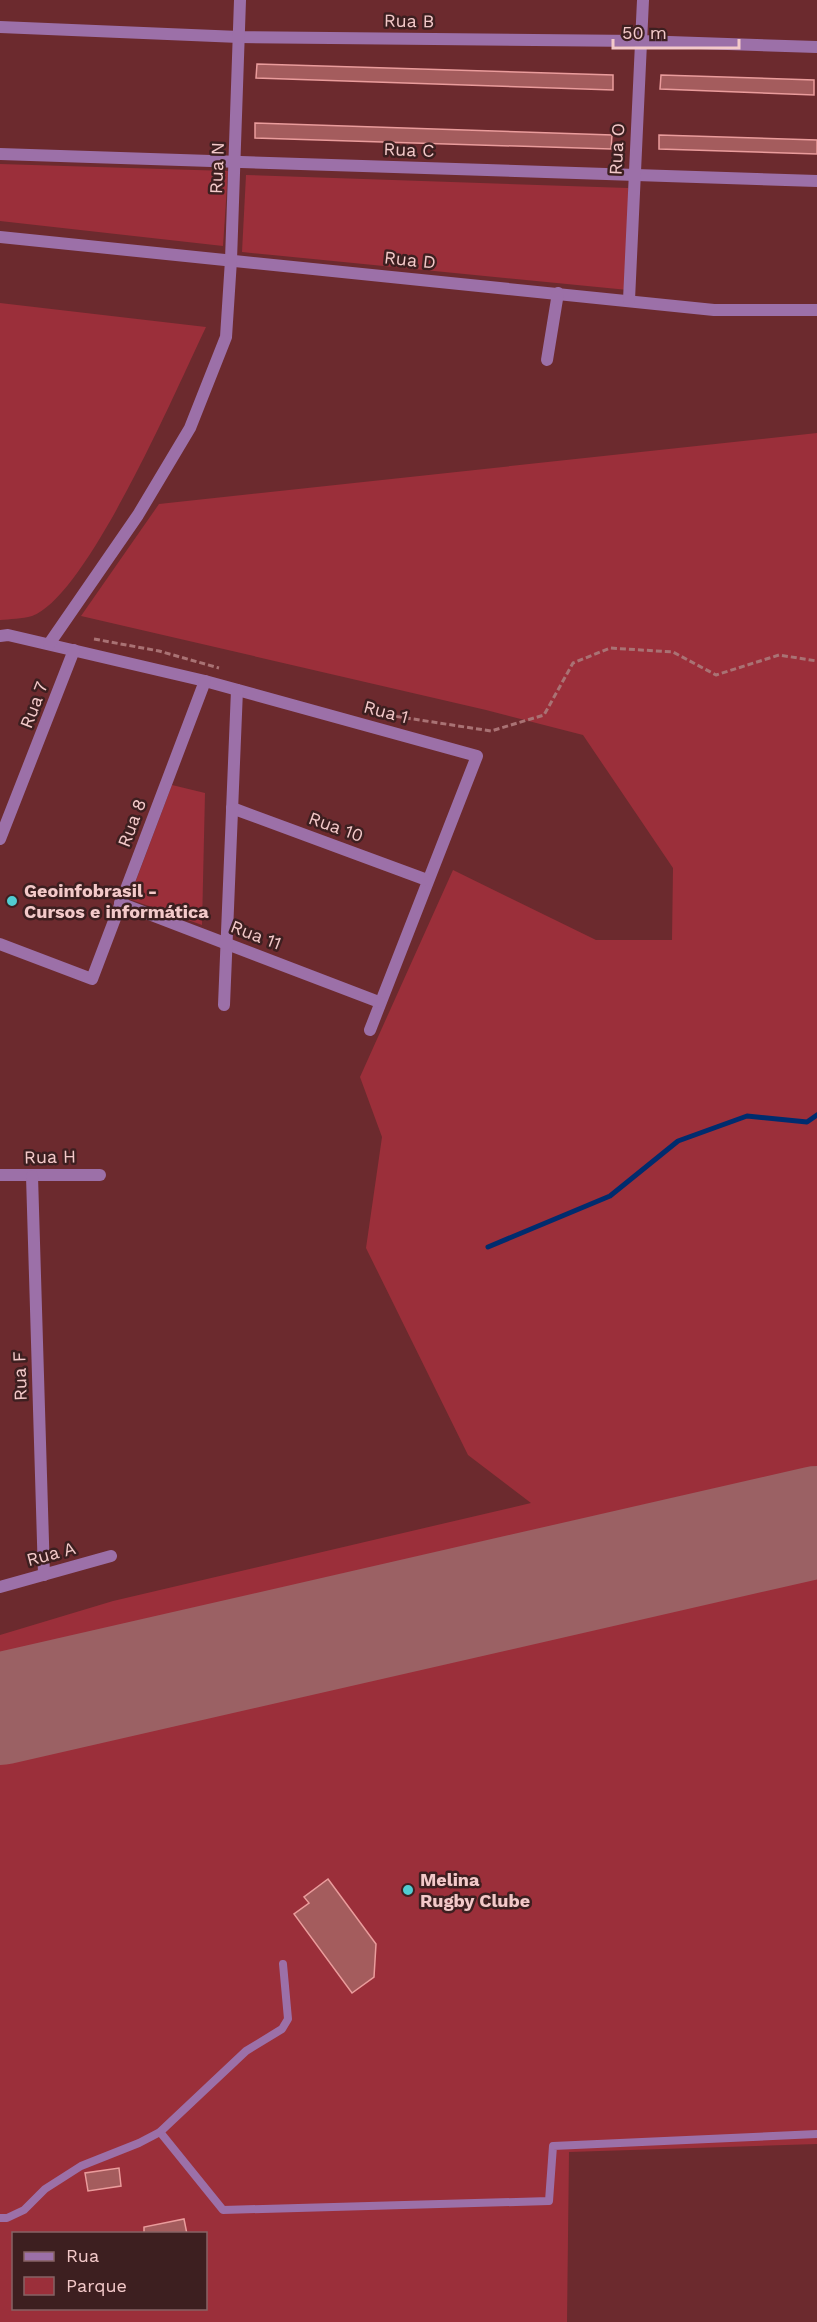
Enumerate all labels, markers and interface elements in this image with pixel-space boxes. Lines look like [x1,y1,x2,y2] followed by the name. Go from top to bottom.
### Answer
[384,10,434,31] street label: Rua B
[613,12,739,50] scale bar
[622,22,667,43] text: 50 m
[605,122,628,176] street label: Rua O
[383,138,435,161] street label: Rua C
[205,142,228,194] street label: Rua N
[383,246,437,273] street label: Rua D
[15,679,52,731] street label: Rua 7
[361,695,411,728] street label: Rua 1
[113,796,150,850] street label: Rua 8
[306,807,366,846] street label: Rua 10
[24,880,209,922] place label: Geoinfobrasil - Cursos e informática
[5,894,19,908] marker: Geoinfobrasil - Cursos e informática
[228,915,284,954] street label: Rua 11
[24,1146,76,1167] street label: Rua H
[8,1351,31,1401] street label: Rua F
[24,1537,78,1570] street label: Rua A
[420,1869,530,1911] place label: Melina Rugby Clube
[401,1883,415,1897] marker: Melina Rugby Clube
[12,2232,207,2310] legend
[66,2245,99,2266] text: Rua
[66,2275,127,2296] text: Parque

